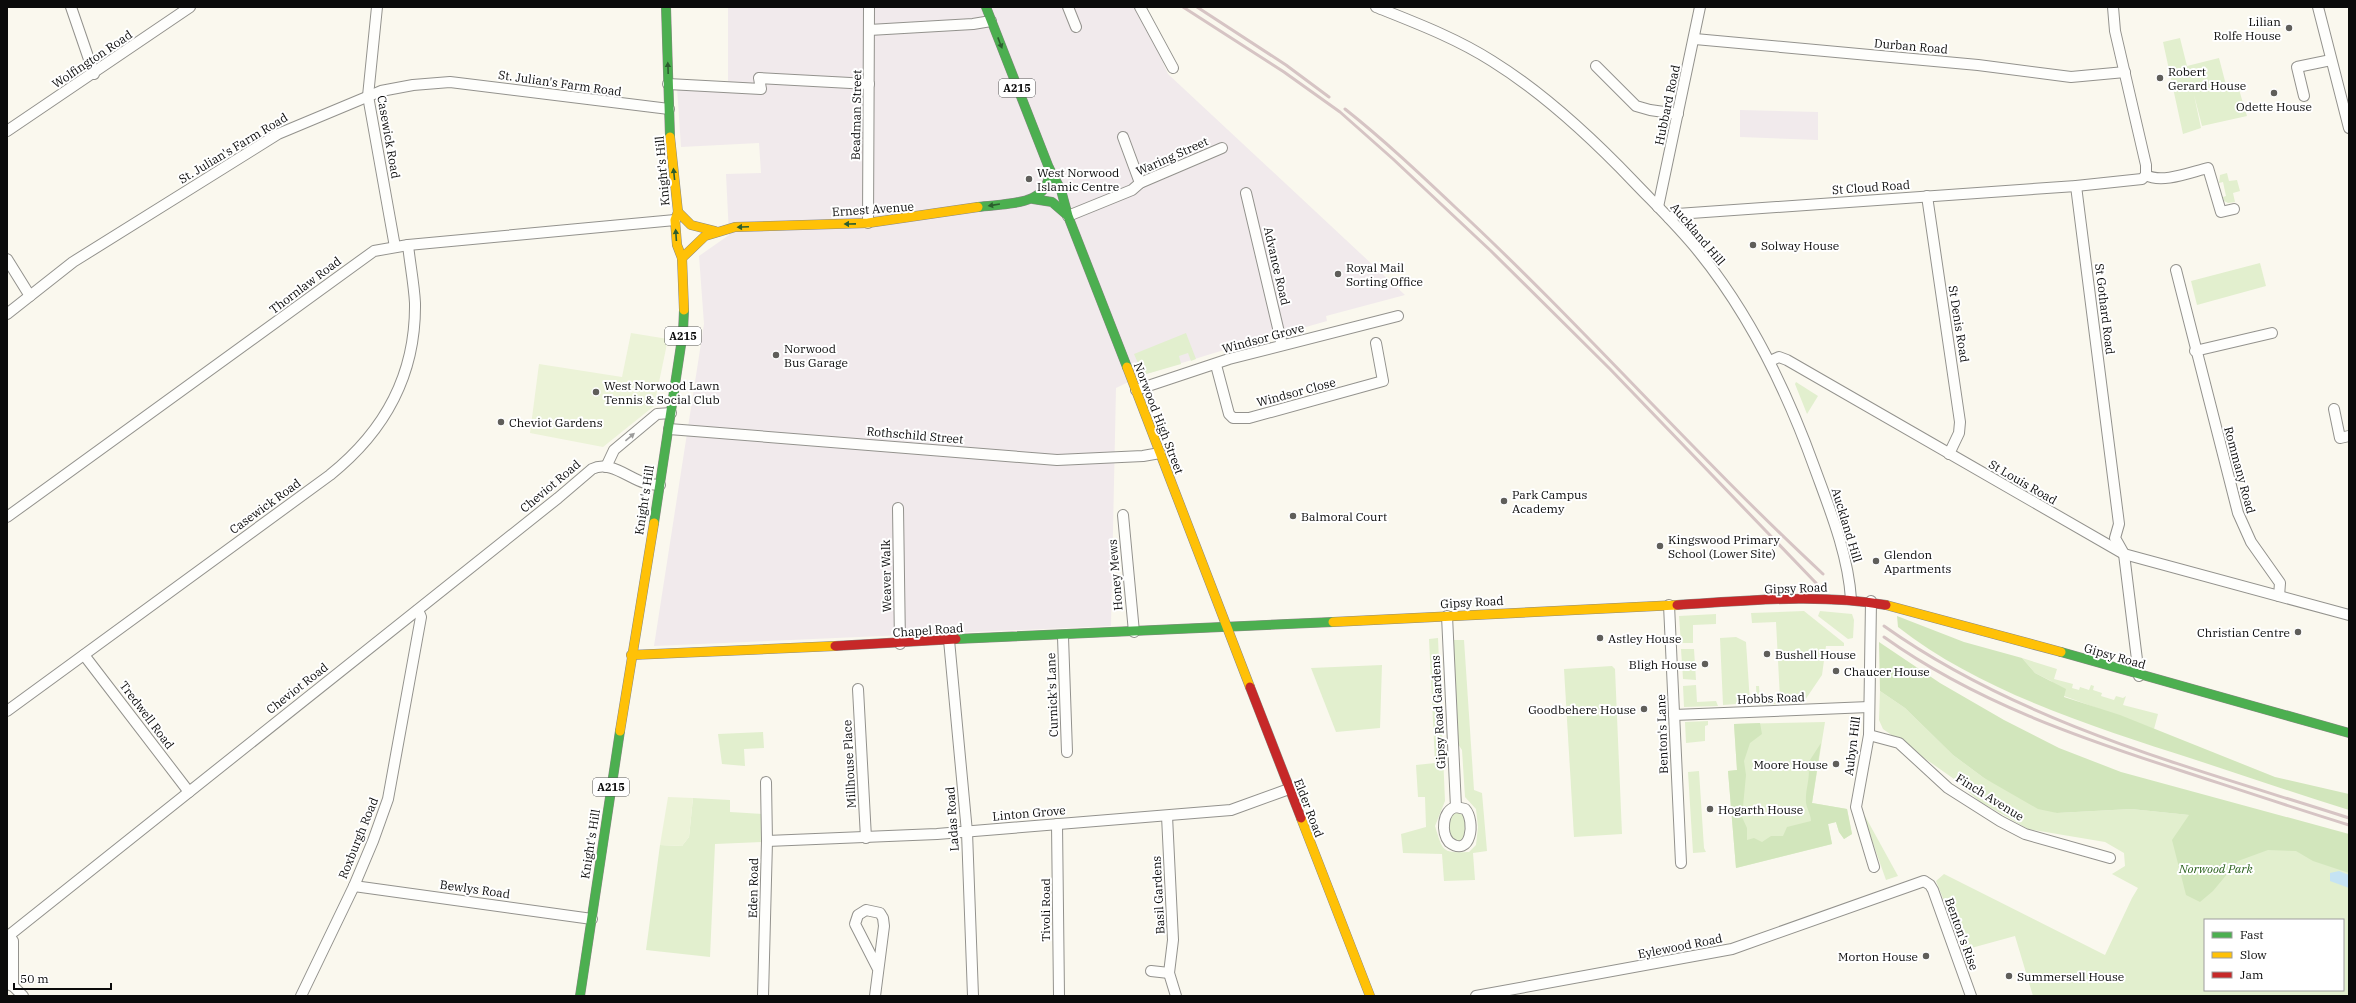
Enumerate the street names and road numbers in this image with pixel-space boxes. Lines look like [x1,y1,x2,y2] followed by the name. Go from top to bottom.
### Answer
[49,27,135,91] street label: Wolfington Road
[1873,35,1949,57] street label: Durban Road
[1651,63,1683,147] street label: Hubbard Road
[497,67,623,99] street label: St. Julian's Farm Road
[848,70,864,160] street label: Beadman Street
[999,79,1035,97] road number: A215
[374,94,404,180] street label: Casewick Road
[176,109,290,187] street label: St. Julian's Farm Road
[1134,133,1210,179] street label: Waring Street
[651,135,673,207] street label: Knight's Hill
[1831,177,1911,197] street label: St Cloud Road
[832,199,914,219] street label: Ernest Avenue
[1668,200,1729,269] street label: Auckland Hill
[1261,225,1293,307] street label: Advance Road
[266,253,344,317] street label: Thornlaw Road
[2092,263,2118,355] street label: St Gothard Road
[1946,284,1972,364] street label: St Denis Road
[1220,320,1306,356] street label: Windsor Grove
[665,327,701,345] road number: A215
[1131,360,1187,476] street label: Norwood High Street
[1255,374,1337,410] street label: Windsor Close
[866,423,964,447] street label: Rothschild Street
[2221,425,2259,515] street label: Rommany Road
[517,456,583,516] street label: Cheviot Road
[1986,456,2060,508] street label: St Louis Road
[631,464,657,536] street label: Knight's Hill
[227,475,303,537] street label: Casewick Road
[1829,486,1866,564] street label: Auckland Hill
[878,539,894,613] street label: Weaver Walk
[1104,539,1126,611] street label: Honey Mews
[1764,579,1828,597] street label: Gipsy Road
[1440,593,1504,611] street label: Gipsy Road
[892,620,964,640] street label: Chapel Road
[2082,640,2148,672] street label: Gipsy Road
[1043,653,1061,737] street label: Curnick's Lane
[1428,655,1448,769] street label: Gipsy Road Gardens
[263,659,331,717] street label: Cheviot Road
[117,678,177,752] street label: Tredwell Road
[1737,689,1805,707] street label: Hobbs Road
[1653,694,1671,774] street label: Benton's Lane
[1841,715,1863,777] street label: Aubyn Hill
[839,719,859,809] street label: Millhouse Place
[1953,770,2027,824] street label: Finch Avenue
[1291,776,1327,840] street label: Elder Road
[593,778,629,796] road number: A215
[942,786,962,852] street label: Ladas Road
[335,795,381,881] street label: Roxburgh Road
[992,802,1066,824] street label: Linton Grove
[577,808,603,880] street label: Knight's Hill
[1148,855,1168,935] street label: Basil Gardens
[745,858,761,918] street label: Eden Road
[439,877,511,901] street label: Bewlys Road
[1038,878,1053,942] street label: Tivoli Road
[1942,896,1982,972] street label: Benton's Rise
[1636,930,1724,962] street label: Eylewood Road

